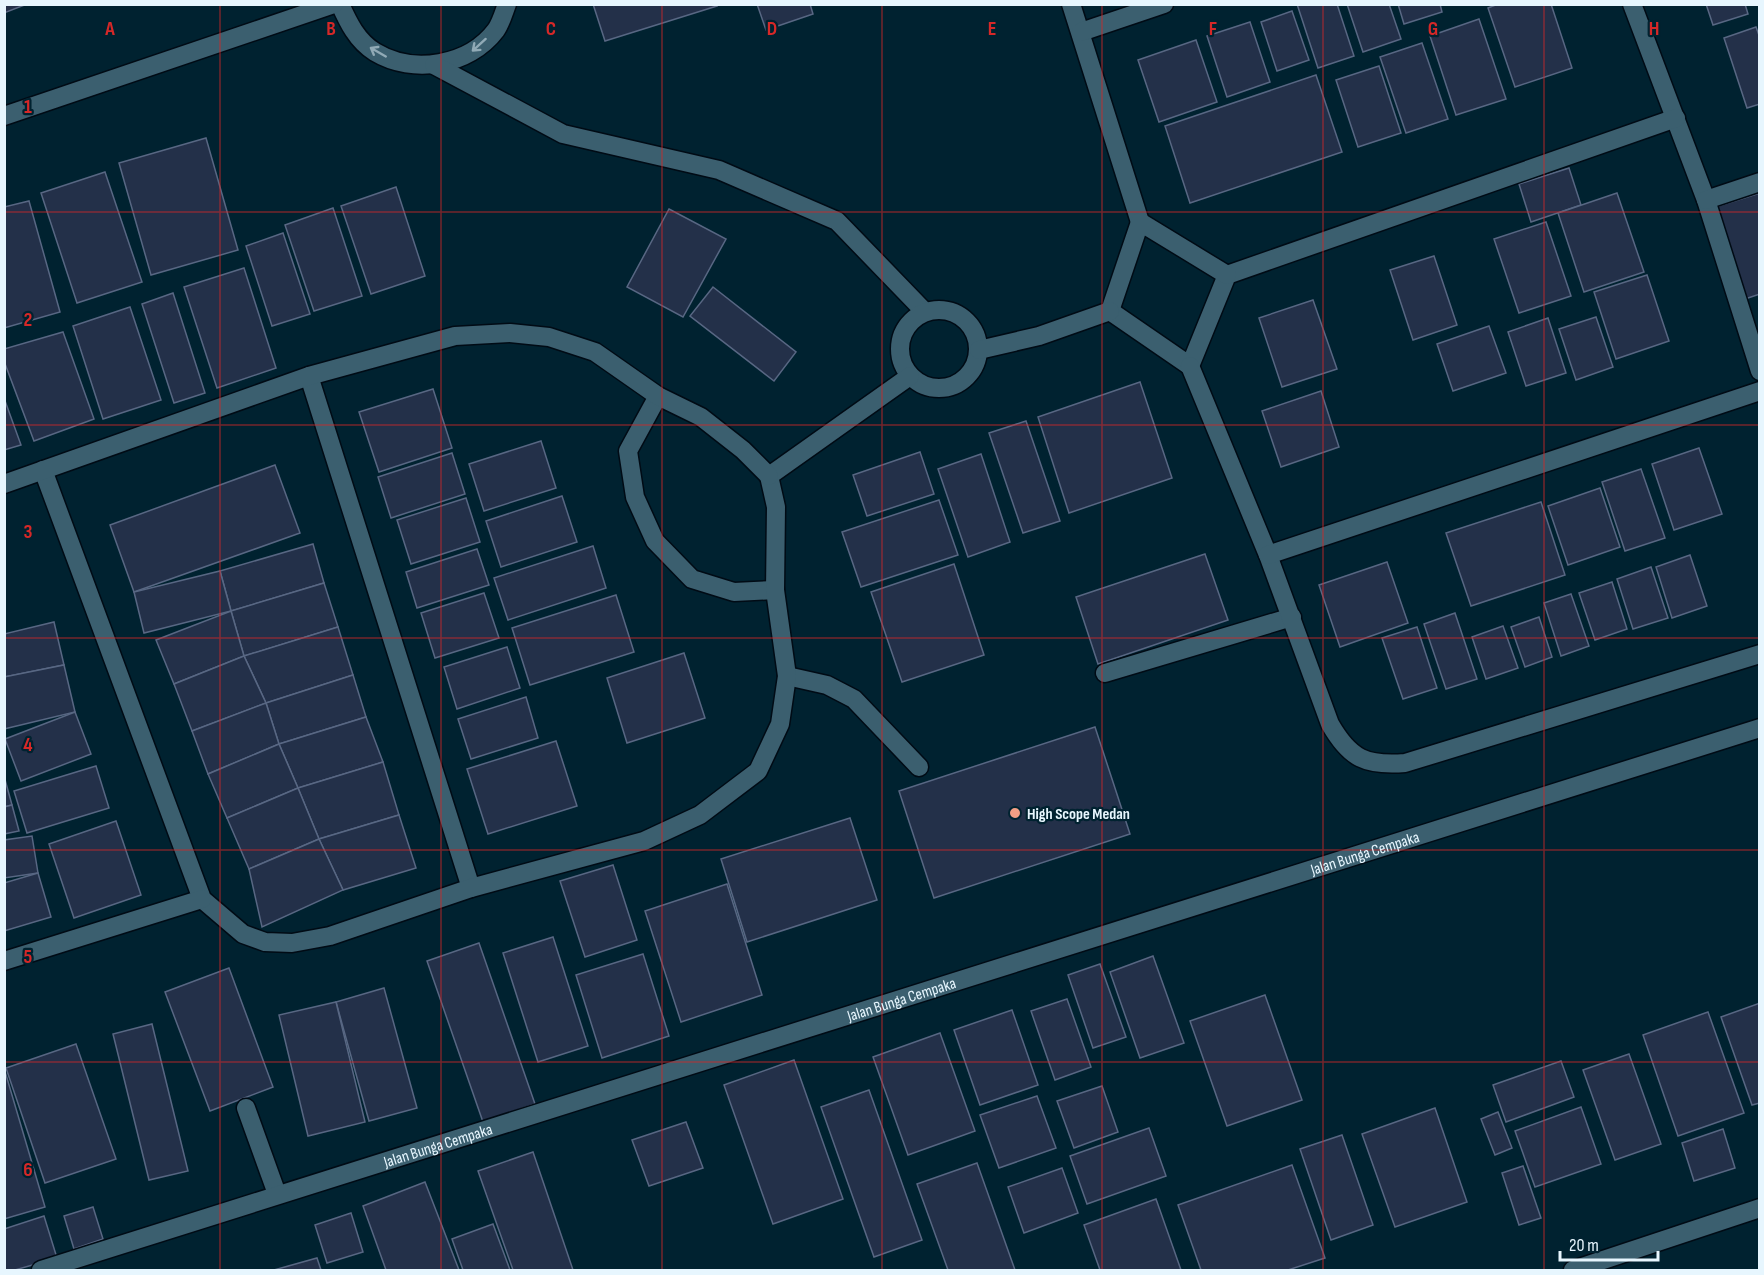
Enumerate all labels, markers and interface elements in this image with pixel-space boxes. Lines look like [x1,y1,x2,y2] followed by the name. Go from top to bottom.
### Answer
[104,17,115,41] text: A
[326,17,336,41] text: B
[546,17,556,41] text: C
[767,17,777,41] text: D
[988,17,996,41] text: E
[1209,17,1217,41] text: F
[1428,17,1438,41] text: G
[1649,17,1659,41] text: H
[472,38,487,52] one-way arrow
[370,46,387,58] one-way arrow
[24,95,32,119] text: 1
[24,308,32,332] text: 2
[24,520,33,544] text: 3
[23,733,33,757] text: 4
[1027,805,1130,824] place label: High Scope Medan
[1008,806,1022,820] marker: High Scope Medan
[1307,828,1422,880] street label: Jalan Bunga Cempaka
[24,945,33,969] text: 5
[844,974,958,1027] street label: Jalan Bunga Cempaka
[380,1120,495,1173] street label: Jalan Bunga Cempaka
[23,1158,33,1182] text: 6
[1560,1224,1658,1262] scale bar
[1569,1235,1599,1256] text: 20 m

